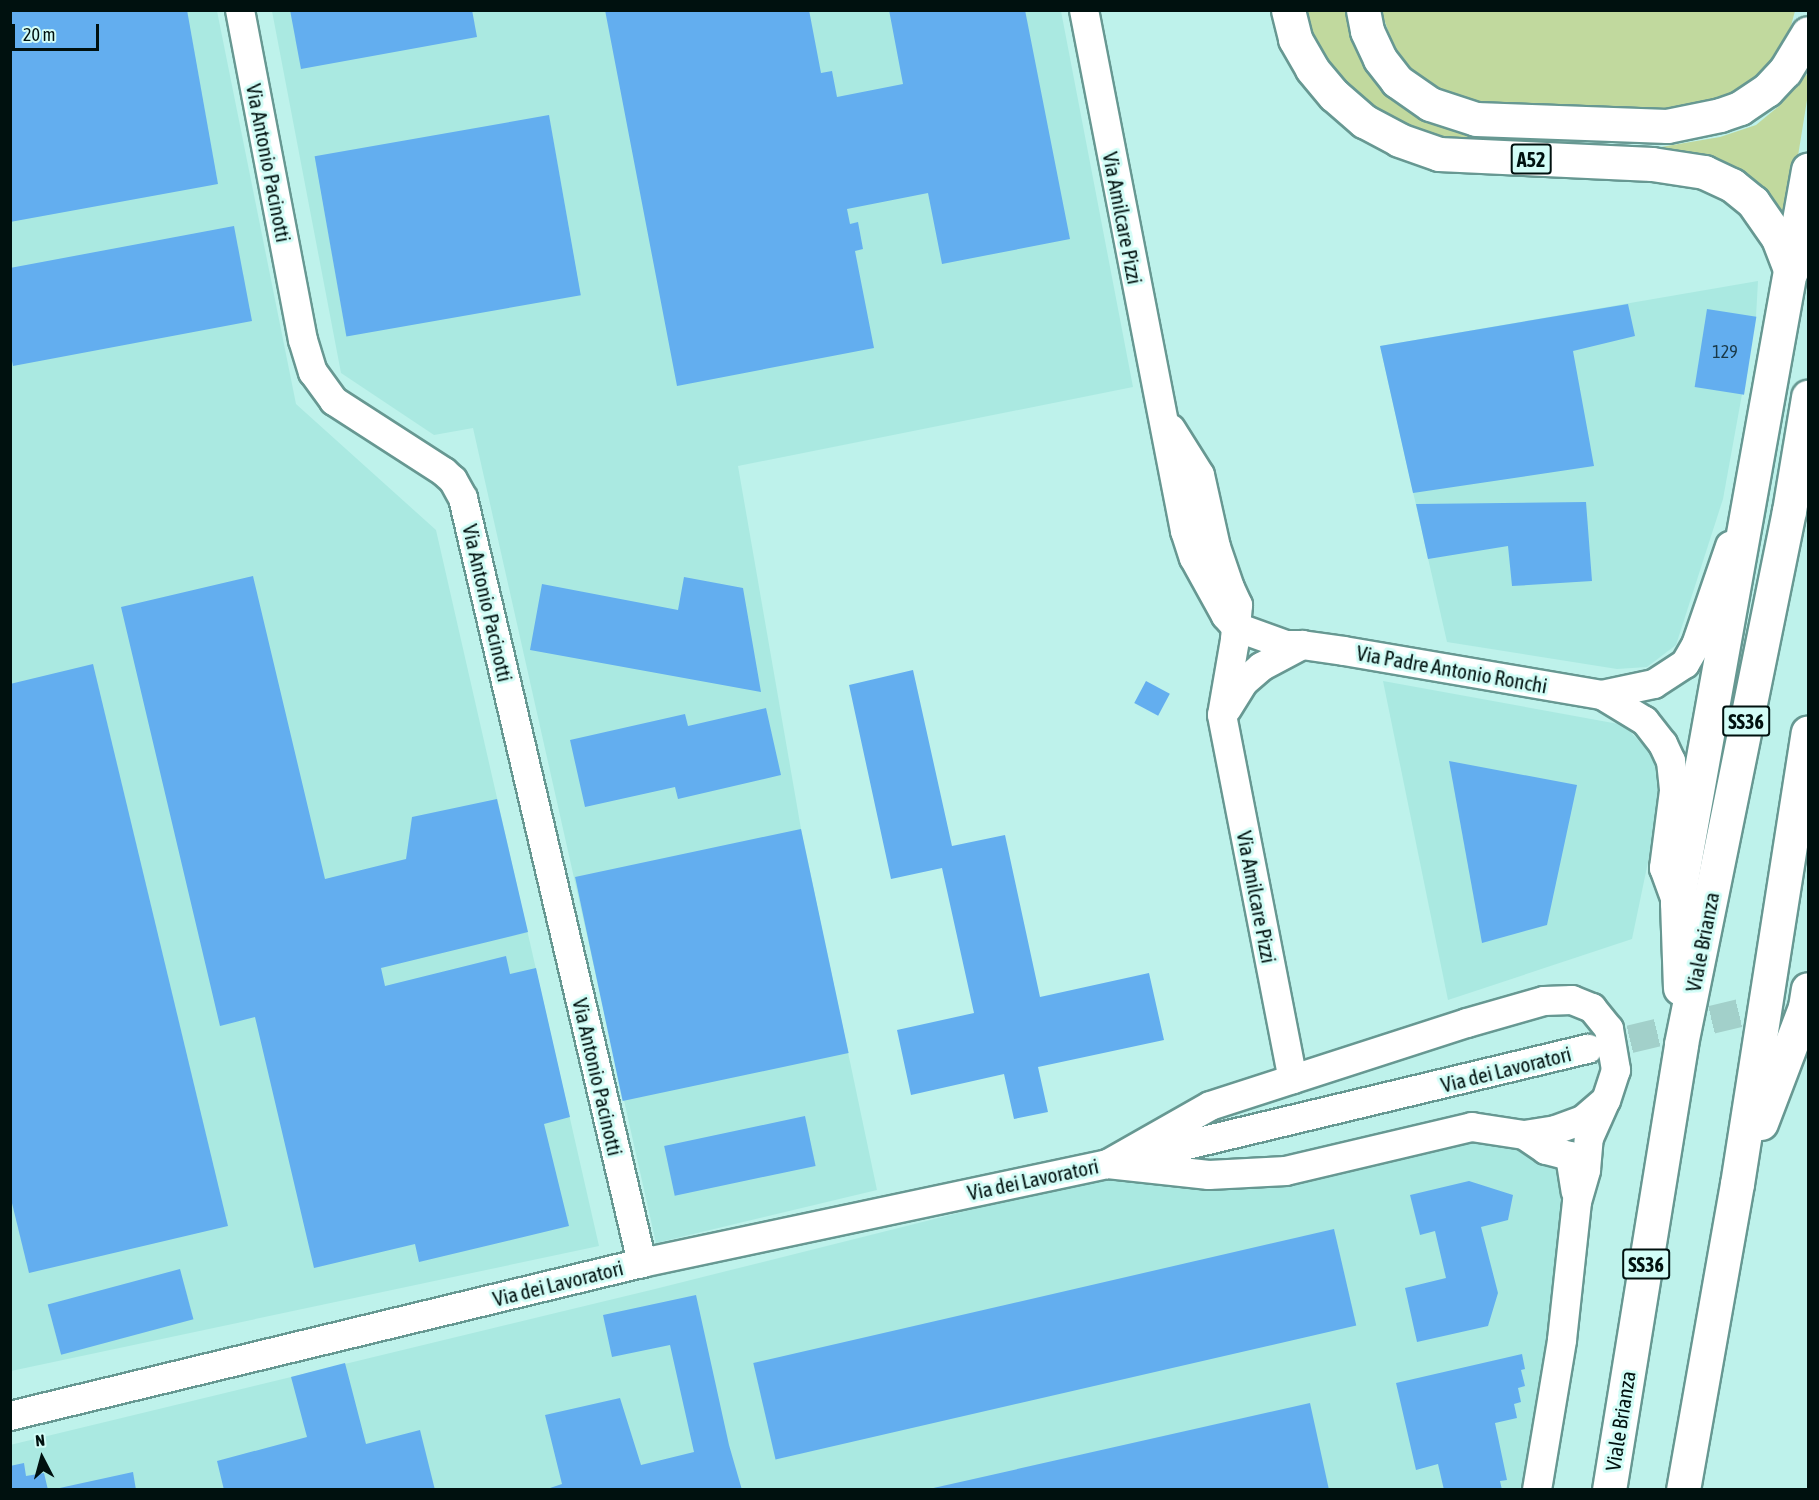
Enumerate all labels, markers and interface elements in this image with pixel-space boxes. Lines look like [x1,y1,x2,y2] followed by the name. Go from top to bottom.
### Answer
[15,12,102,50] scale bar
[23,24,55,45] text: 20 m
[241,82,297,244] street label: Via Antonio Pacinotti
[1510,142,1552,176] road number: A52
[1098,150,1148,286] street label: Via Amilcare Pizzi
[1712,341,1738,363] house number: 129
[458,522,518,684] street label: Via Antonio Pacinotti
[1355,640,1549,698] street label: Via Padre Antonio Ronchi
[1722,704,1770,738] road number: SS36
[1232,829,1282,965] street label: Via Amilcare Pizzi
[1680,890,1724,994] street label: Viale Brianza
[568,996,628,1158] street label: Via Antonio Pacinotti
[1438,1041,1574,1097] street label: Via dei Lavoratori
[965,1153,1101,1205] street label: Via dei Lavoratori
[1622,1247,1670,1281] road number: SS36
[490,1255,626,1311] street label: Via dei Lavoratori
[1600,1369,1640,1473] street label: Viale Brianza
[12,1428,72,1488] north arrow
[34,1431,46,1450] text: N

